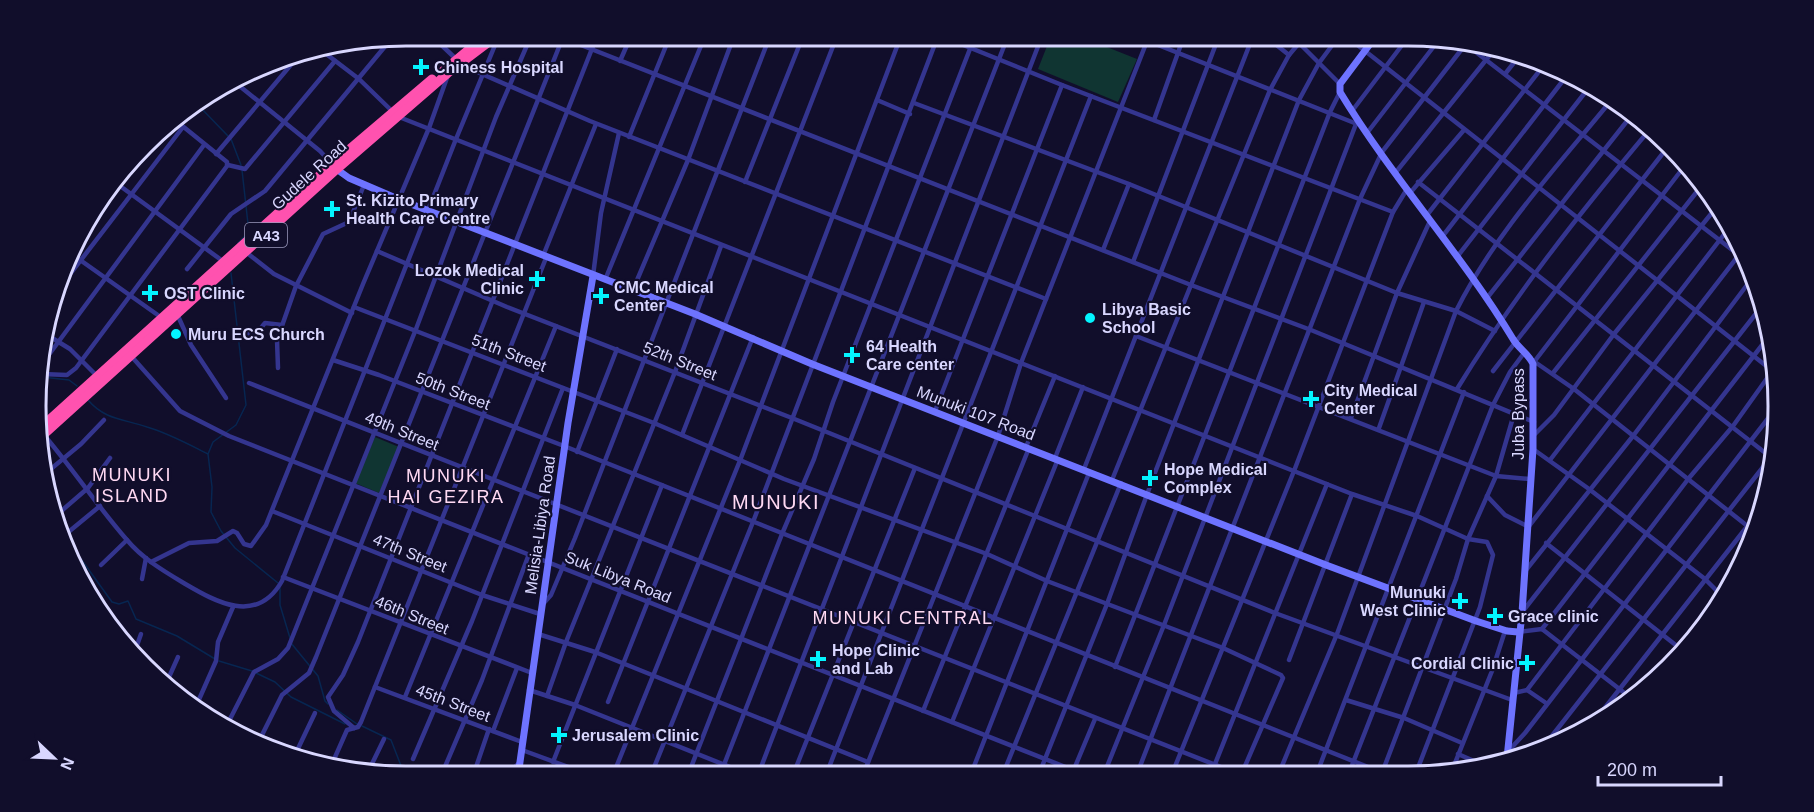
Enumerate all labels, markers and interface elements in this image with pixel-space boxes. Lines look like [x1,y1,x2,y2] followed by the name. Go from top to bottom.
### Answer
[412,58,430,76] marker: Chiness Hospital
[434,59,564,76] place label: Chiness Hospital
[268,137,350,213] street label: Gudele Road
[346,192,490,227] place label: St. Kizito Primary Health Care Centre
[323,200,341,218] marker: St. Kizito Primary Health Care Centre
[245,223,287,247] road number: A43
[415,262,524,297] place label: Lozok Medical Clinic
[528,270,546,288] marker: Lozok Medical Clinic
[614,279,714,314] place label: CMC Medical Center
[141,284,159,302] marker: OST Clinic
[164,285,245,302] place label: OST Clinic
[592,287,610,305] marker: CMC Medical Center
[1102,301,1191,336] place label: Libya Basic School
[1083,311,1097,325] marker: Libya Basic School
[188,326,325,343] place label: Muru ECS Church
[169,327,183,341] marker: Muru ECS Church
[469,331,549,375] street label: 51th Street
[641,338,720,384] street label: 52th Street
[866,338,954,373] place label: 64 Health Care center
[843,346,861,364] marker: 64 Health Care center
[1510,368,1527,460] street label: Juba Bypass
[413,369,493,413] street label: 50th Street
[1324,382,1417,417] place label: City Medical Center
[914,383,1038,443] street label: Munuki 107 Road
[1302,390,1320,408] marker: City Medical Center
[363,408,442,454] street label: 49th Street
[522,455,558,595] street label: Melisia-Libiya Road
[1164,461,1267,496] place label: Hope Medical Complex
[92,465,172,506] district label: MUNUKI ISLAND
[387,466,505,507] district label: MUNUKI HAI GEZIRA
[1141,469,1159,487] marker: Hope Medical Complex
[732,491,820,513] district label: MUNUKI
[371,530,450,576] street label: 47th Street
[562,548,674,606] street label: Suk Libya Road
[1360,584,1446,619] place label: Munuki West Clinic
[373,592,452,638] street label: 46th Street
[1451,592,1469,610] marker: Munuki West Clinic
[1486,607,1504,625] marker: Grace clinic
[812,608,994,628] district label: MUNUKI CENTRAL
[1508,608,1599,625] place label: Grace clinic
[832,642,920,677] place label: Hope Clinic and Lab
[809,650,827,668] marker: Hope Clinic and Lab
[1518,654,1536,672] marker: Cordial Clinic
[1411,655,1514,672] place label: Cordial Clinic
[413,681,493,725] street label: 45th Street
[550,726,568,744] marker: Jerusalem Clinic
[572,727,699,744] place label: Jerusalem Clinic
[24,728,84,788] north arrow
[1598,749,1721,787] scale bar
[57,755,77,772] text: N
[1607,760,1657,780] text: 200 m

